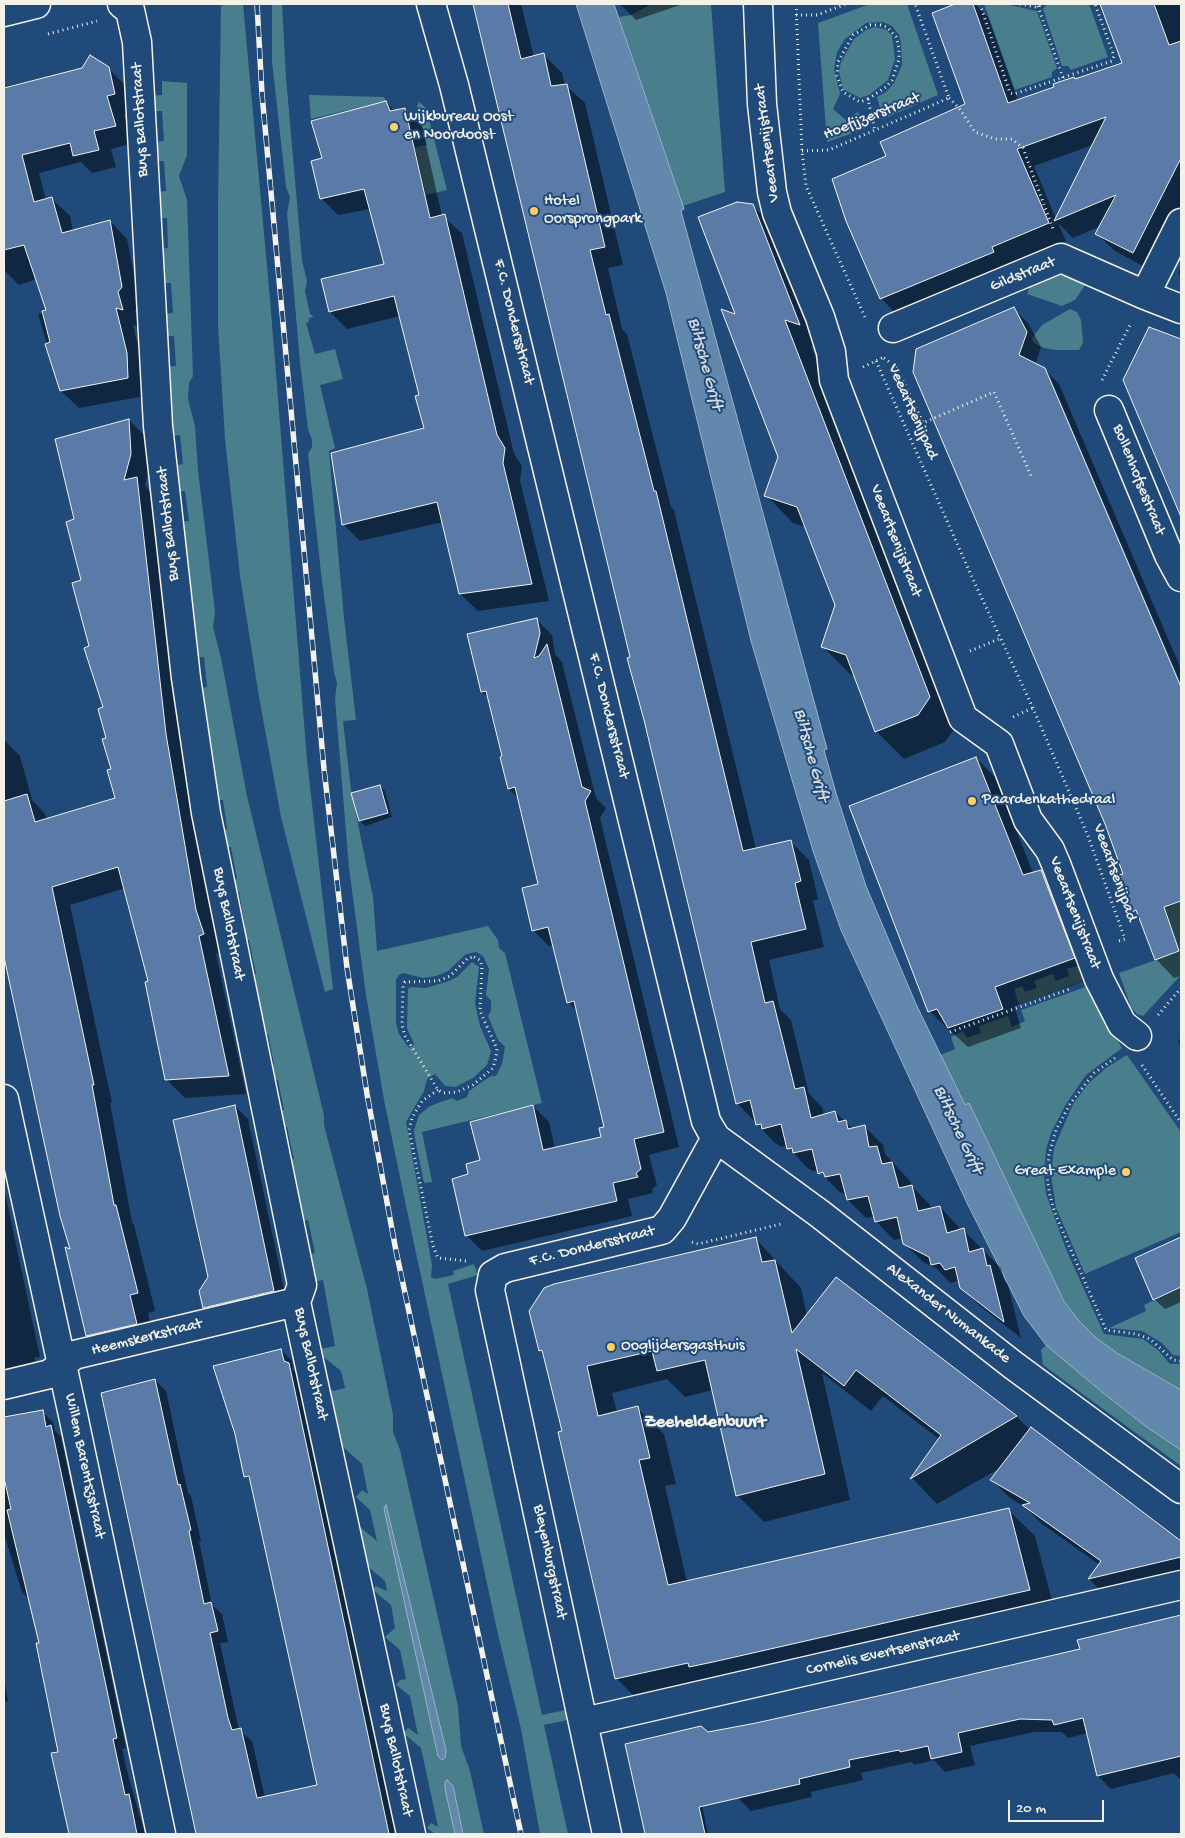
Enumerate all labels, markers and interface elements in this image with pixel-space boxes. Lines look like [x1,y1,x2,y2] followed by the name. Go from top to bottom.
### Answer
[128,62,154,178] street label: Buys Ballotstraat
[751,83,785,203] street label: Veeartsenijstraat
[821,89,923,145] street label: Hoefijzerstraat
[404,108,513,146] place label: Wijkbureau Oost en Noordoost
[388,121,400,133] marker: Wijkbureau Oost en Noordoost
[544,192,642,230] place label: Hotel Oorsprongpark
[528,205,540,217] marker: Hotel Oorsprongpark
[987,253,1059,297] street label: Gildstraat
[488,257,538,387] street label: F.C. Dondersstraat
[681,315,727,413] water label: Biltsche Grift
[882,361,942,463] street label: Veeartsenijpad
[1107,422,1169,538] street label: Bollenhofsestraat
[153,466,185,582] street label: Buys Ballotstraat
[865,482,925,600] street label: Veeartsenijstraat
[583,651,633,781] street label: F.C. Dondersstraat
[787,706,833,804] water label: Biltsche Grift
[982,791,1115,811] place label: Paardenkathedraal
[966,795,978,807] marker: Paardenkathedraal
[1087,822,1141,924] street label: Veeartsenijpad
[1044,854,1104,972] street label: Veeartsenijstraat
[208,866,248,982] street label: Buys Ballotstraat
[927,1082,987,1178] water label: Biltsche Grift
[1014,1162,1116,1182] place label: Great Example
[1120,1166,1132,1178] marker: Great Example
[527,1222,657,1272] street label: F.C. Dondersstraat
[882,1259,1014,1369] street label: Alexander Numankade
[289,1306,331,1422] street label: Buys Ballotstraat
[90,1315,204,1361] street label: Heemskerkstraat
[621,1337,745,1357] place label: Ooglijdersgasthuis
[605,1341,617,1353] marker: Ooglijdersgasthuis
[59,1392,109,1540] street label: Willem Barentszstraat
[644,1412,766,1434] district label: Zeeheldenbuurt
[527,1503,571,1621] street label: Bleyenburgstraat
[804,1627,962,1681] street label: Cornelis Evertsenstraat
[374,1702,416,1818] street label: Buys Ballotstraat
[1010,1790,1106,1822] scale bar
[1016,1800,1046,1818] text: 20 m

